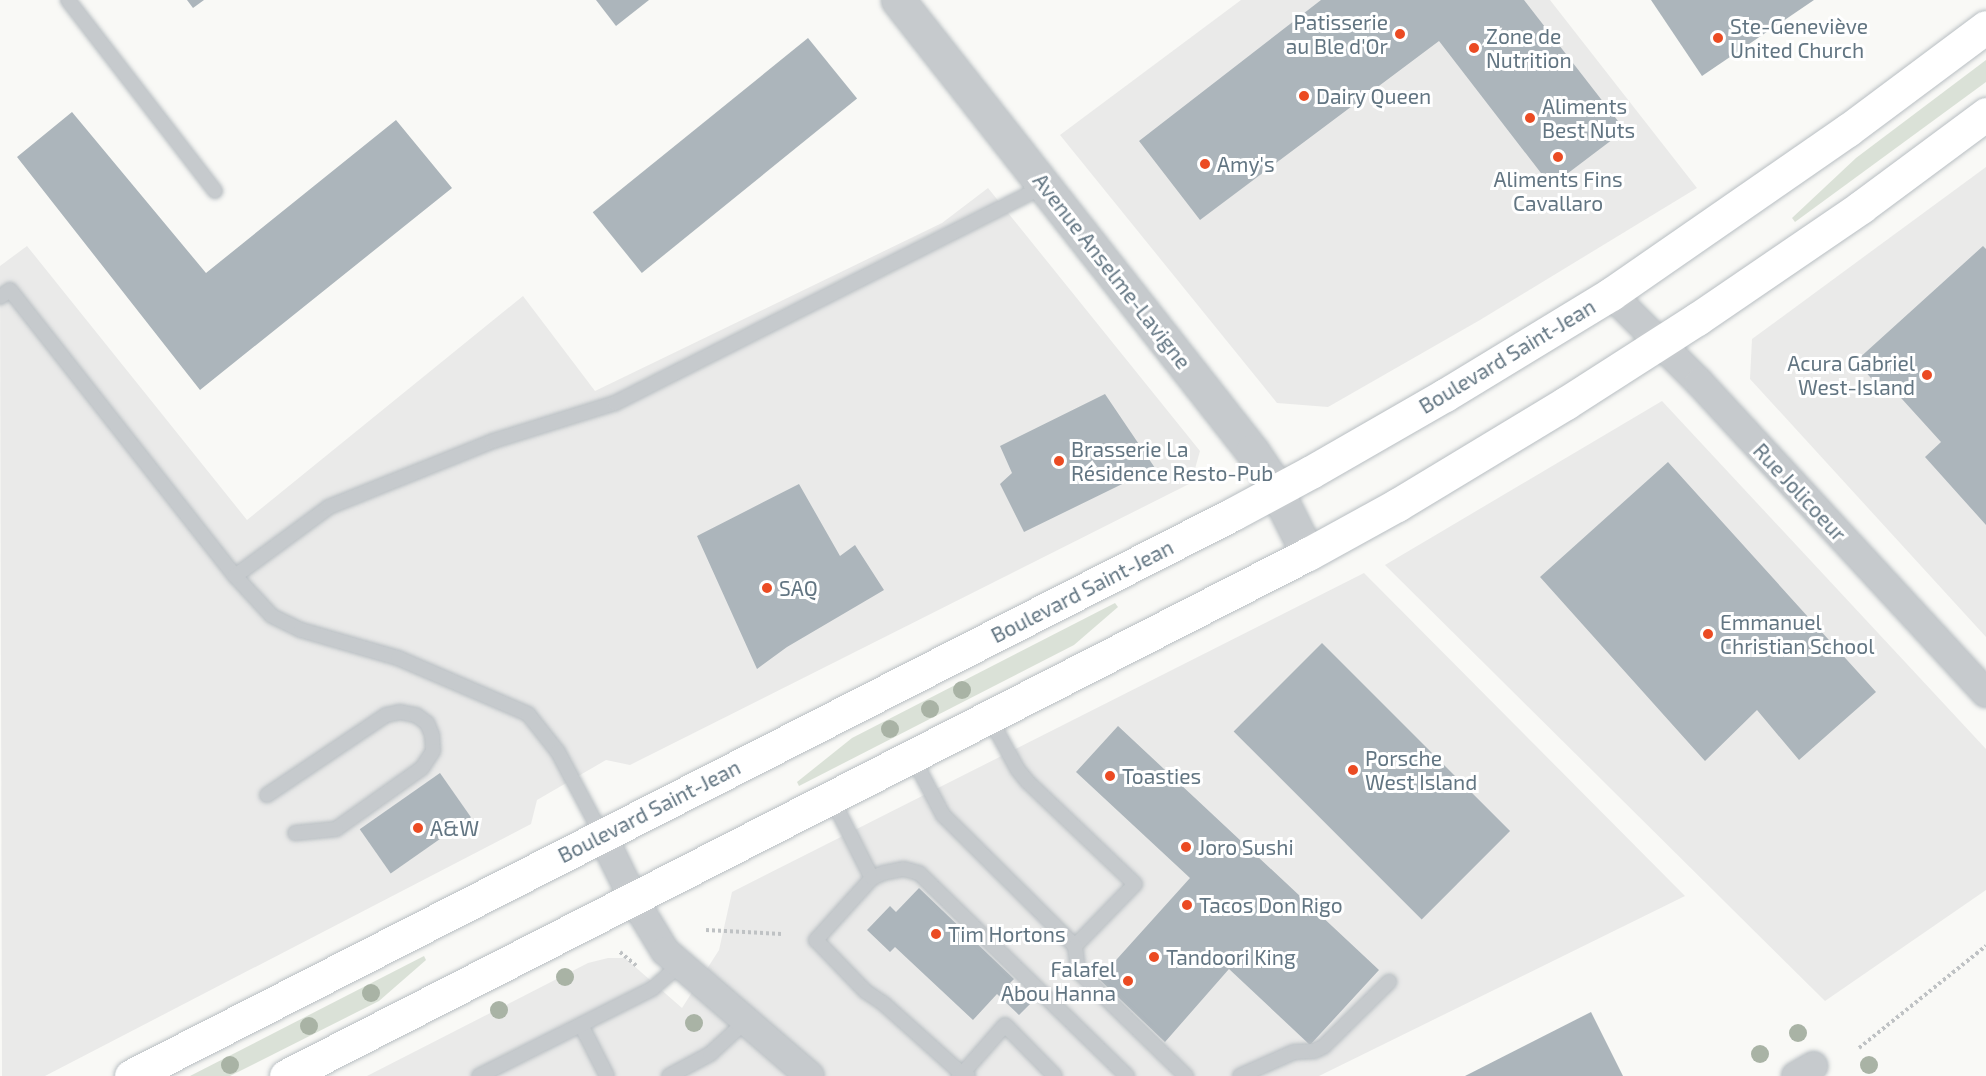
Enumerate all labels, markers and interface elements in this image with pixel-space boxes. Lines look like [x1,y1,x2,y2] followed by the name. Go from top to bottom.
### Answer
[1286,9,1388,59] place label: Patisserie au Ble d'Or
[1730,13,1868,63] place label: Ste-Geneviève United Church
[1486,23,1572,73] place label: Zone de Nutrition
[1393,27,1407,41] marker: Patisserie au Ble d'Or
[1711,31,1725,45] marker: Ste-Geneviève United Church
[1467,41,1481,55] marker: Zone de Nutrition
[1316,83,1432,109] place label: Dairy Queen
[1297,89,1311,103] marker: Dairy Queen
[1542,93,1635,143] place label: Aliments Best Nuts
[1523,111,1537,125] marker: Aliments Best Nuts
[1551,150,1565,164] marker: Aliments Fins Cavallaro
[1217,151,1275,177] place label: Amy's
[1198,157,1212,171] marker: Amy's
[1493,166,1623,216] place label: Aliments Fins Cavallaro
[1028,168,1196,374] street label: Avenue Anselme-Lavigne
[1414,293,1600,419] street label: Boulevard Saint-Jean
[1787,350,1915,400] place label: Acura Gabriel West-Island
[1920,368,1934,382] marker: Acura Gabriel West-Island
[1071,436,1273,486] place label: Brasserie La Résidence Resto-Pub
[1748,438,1852,546] street label: Rue Jolicoeur
[1052,454,1066,468] marker: Brasserie La Résidence Resto-Pub
[987,534,1177,648] street label: Boulevard Saint-Jean
[779,575,818,601] place label: SAQ
[760,581,774,595] marker: SAQ
[1720,609,1874,659] place label: Emmanuel Christian School
[1701,627,1715,641] marker: Emmanuel Christian School
[1365,745,1477,795] place label: Porsche West Island
[554,754,744,868] street label: Boulevard Saint-Jean
[1122,763,1201,789] place label: Toasties
[1346,763,1360,777] marker: Porsche West Island
[1103,769,1117,783] marker: Toasties
[430,815,479,841] place label: A&W
[411,821,425,835] marker: A&W
[1198,834,1294,860] place label: Joro Sushi
[1179,840,1193,854] marker: Joro Sushi
[1199,892,1343,918] place label: Tacos Don Rigo
[1180,898,1194,912] marker: Tacos Don Rigo
[948,921,1066,947] place label: Tim Hortons
[929,927,943,941] marker: Tim Hortons
[1166,944,1296,970] place label: Tandoori King
[1147,950,1161,964] marker: Tandoori King
[1001,956,1116,1006] place label: Falafel Abou Hanna
[1121,974,1135,988] marker: Falafel Abou Hanna

